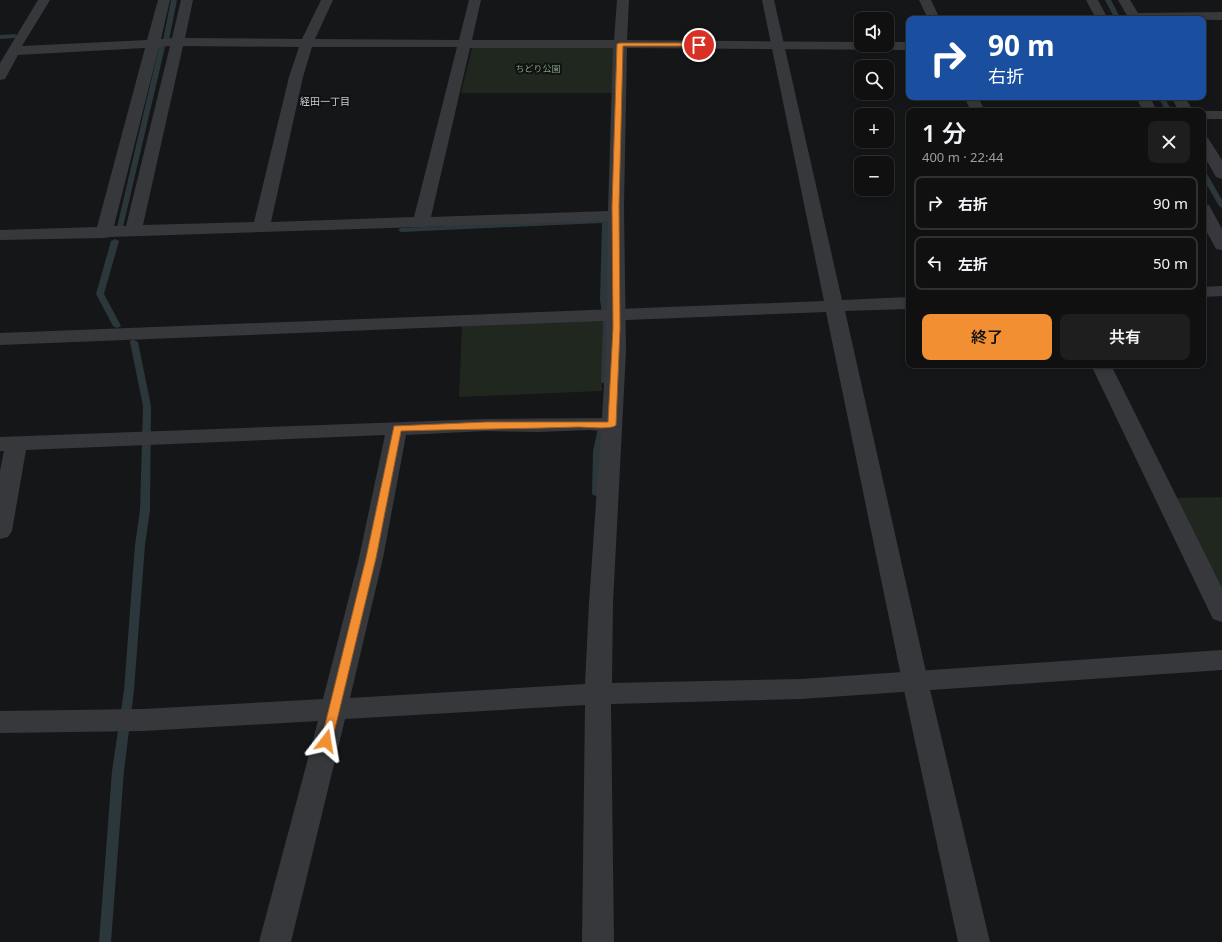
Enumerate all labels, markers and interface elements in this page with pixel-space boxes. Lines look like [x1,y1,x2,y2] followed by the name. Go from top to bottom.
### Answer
[854,12,894,196] map controls
[854,12,894,52] button: sound
[988,26,1055,64] text: 90 m
[682,28,716,62] pin
[922,32,974,84] icon: right
[688,34,710,56] icon: arrive
[854,60,894,100] button: search
[515,62,561,75] park label: ちどり公園
[988,64,1024,88] text: 右折
[300,94,350,108] district label: 経田一丁目
[854,108,894,148] button: +
[922,116,966,149] text: 1 分
[1148,121,1190,163] button: close
[922,148,1003,166] text: 400 m · 22:44
[854,156,894,196] button: −
[924,192,946,214] icon: right
[1153,193,1188,213] text: 90 m
[958,194,988,214] text: 右折
[924,252,946,274] icon: left
[1153,253,1188,273] text: 50 m
[958,254,988,274] text: 左折
[922,314,1052,360] button: 終了
[1060,314,1190,360] button: 共有
[305,720,347,762] position arrow

